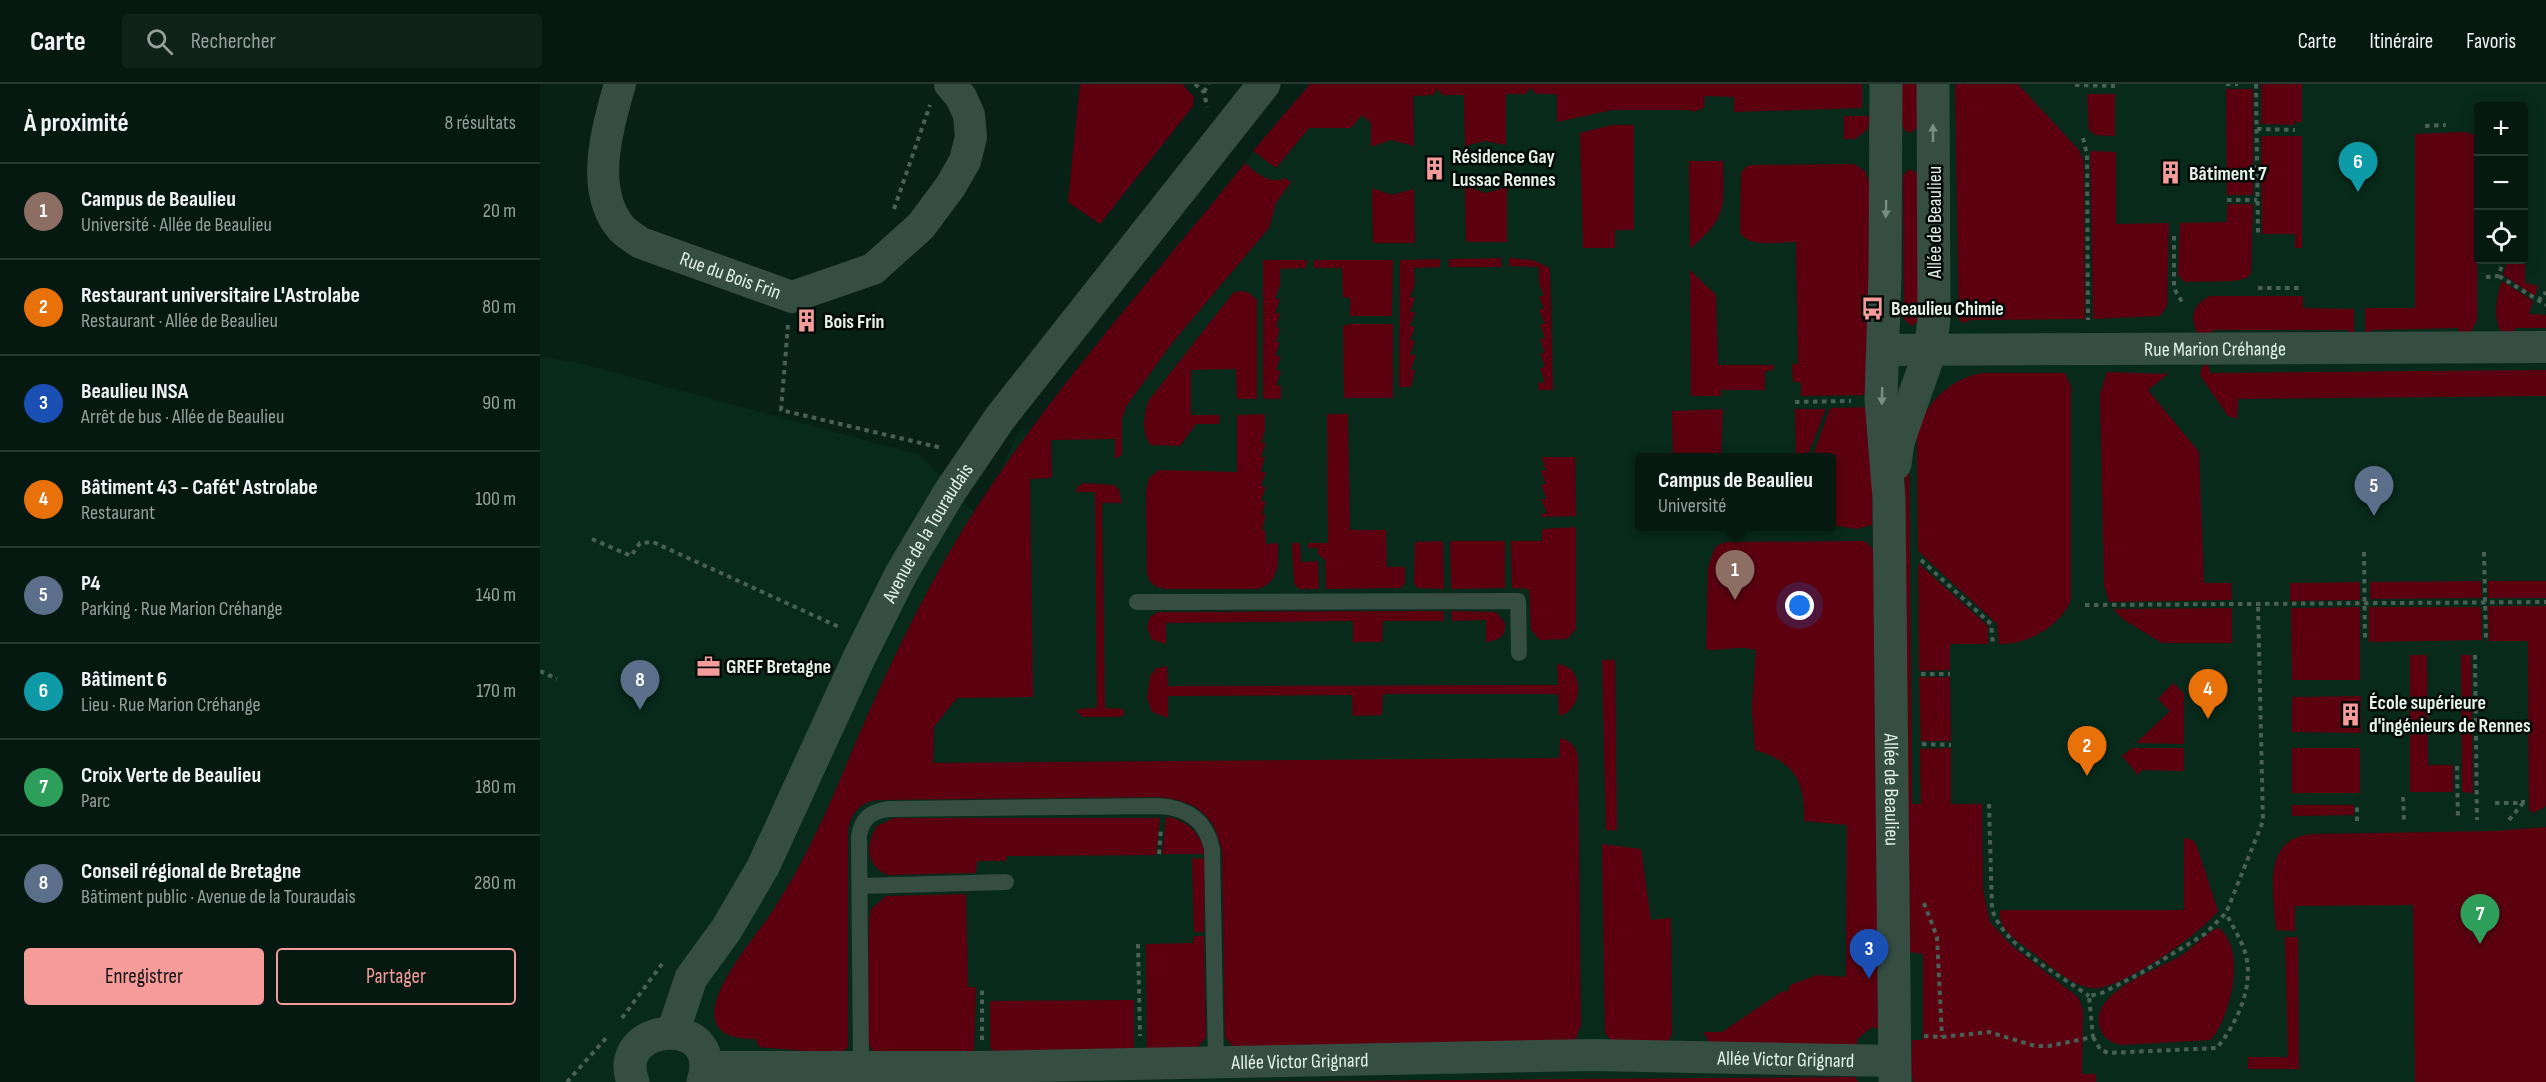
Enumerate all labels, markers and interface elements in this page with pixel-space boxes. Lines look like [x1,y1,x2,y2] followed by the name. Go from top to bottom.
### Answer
[122,14,542,68] search box
[30,25,86,58] text: Carte
[143,25,176,58] icon: search
[191,28,276,55] text: Rechercher
[2298,29,2337,54] text: Carte
[2370,29,2433,54] text: Itinéraire
[2466,29,2516,54] text: Favoris
[2474,102,2528,264] map controls
[2474,102,2528,156] button: +
[24,108,129,139] text: À proximité
[445,111,516,135] text: 8 résultats
[1928,123,1938,142] one-way arrow
[2338,142,2378,192] pin: 6
[1452,145,1556,192] place label: Résidence Gay Lussac Rennes
[1421,155,1447,181] building icon: Résidence Gay Lussac Rennes
[2474,156,2528,210] button: −
[2158,160,2184,186] building icon: Bâtiment 7
[2189,162,2267,186] place label: Bâtiment 7
[1923,166,1947,279] street label: Allée de Beaulieu
[81,186,236,213] text: Campus de Beaulieu
[40,199,47,223] text: 1
[483,199,516,223] text: 20 m
[1881,199,1891,218] one-way arrow
[2474,210,2528,264] button: locate
[81,213,272,237] text: Université · Allée de Beaulieu
[676,247,784,305] street label: Rue du Bois Frin
[81,282,360,309] text: Restaurant universitaire L'Astrolabe
[39,295,48,319] text: 2
[482,295,516,319] text: 80 m
[1860,295,1886,321] bus stop icon: Beaulieu Chimie
[1891,297,2004,321] place label: Beaulieu Chimie
[793,308,819,334] building icon: Bois Frin
[81,309,278,333] text: Restaurant · Allée de Beaulieu
[824,310,884,334] place label: Bois Frin
[2144,337,2286,362] street label: Rue Marion Créhange
[81,378,188,405] text: Beaulieu INSA
[1877,386,1887,405] one-way arrow
[39,391,48,415] text: 3
[482,391,516,415] text: 90 m
[81,405,284,429] text: Arrêt de bus · Allée de Beaulieu
[1635,453,1836,531] popup
[877,459,979,608] street label: Avenue de la Touraudais
[2354,466,2394,516] pin: 5
[1658,467,1813,494] text: Campus de Beaulieu
[81,474,318,501] text: Bâtiment 43 - Cafét' Astrolabe
[39,487,48,511] text: 4
[475,487,516,511] text: 100 m
[1658,494,1726,518] text: Université
[81,501,155,525] text: Restaurant
[1716,550,1754,600] pin: 1
[81,570,101,597] text: P4
[39,583,48,607] text: 5
[476,583,516,607] text: 140 m
[1785,591,1814,620] your location
[81,597,283,621] text: Parking · Rue Marion Créhange
[695,653,721,679] office icon: GREF Bretagne
[726,655,831,679] place label: GREF Bretagne
[620,660,660,710] pin: 8
[81,666,167,693] text: Bâtiment 6
[2188,670,2228,719] pin: 4
[39,679,48,703] text: 6
[476,679,516,703] text: 170 m
[2369,691,2531,738] place label: École supérieure d'ingénieurs de Rennes
[81,693,261,717] text: Lieu · Rue Marion Créhange
[2338,701,2364,727] building icon: École supérieure d'ingénieurs de Rennes
[2068,726,2106,776] pin: 2
[1878,732,1904,846] street label: Allée de Beaulieu
[81,762,261,789] text: Croix Verte de Beaulieu
[39,775,48,799] text: 7
[475,775,516,799] text: 180 m
[81,789,110,813] text: Parc
[81,858,301,885] text: Conseil régional de Bretagne
[39,871,48,895] text: 8
[474,871,516,895] text: 280 m
[81,885,356,909] text: Bâtiment public · Avenue de la Touraudais
[2460,894,2500,944] pin: 7
[1850,930,1888,979] pin: 3
[24,948,264,1005] button: Enregistrer
[276,948,516,1005] button: Partager
[1716,1046,1855,1073] street label: Allée Victor Grignard
[1230,1048,1369,1075] street label: Allée Victor Grignard

